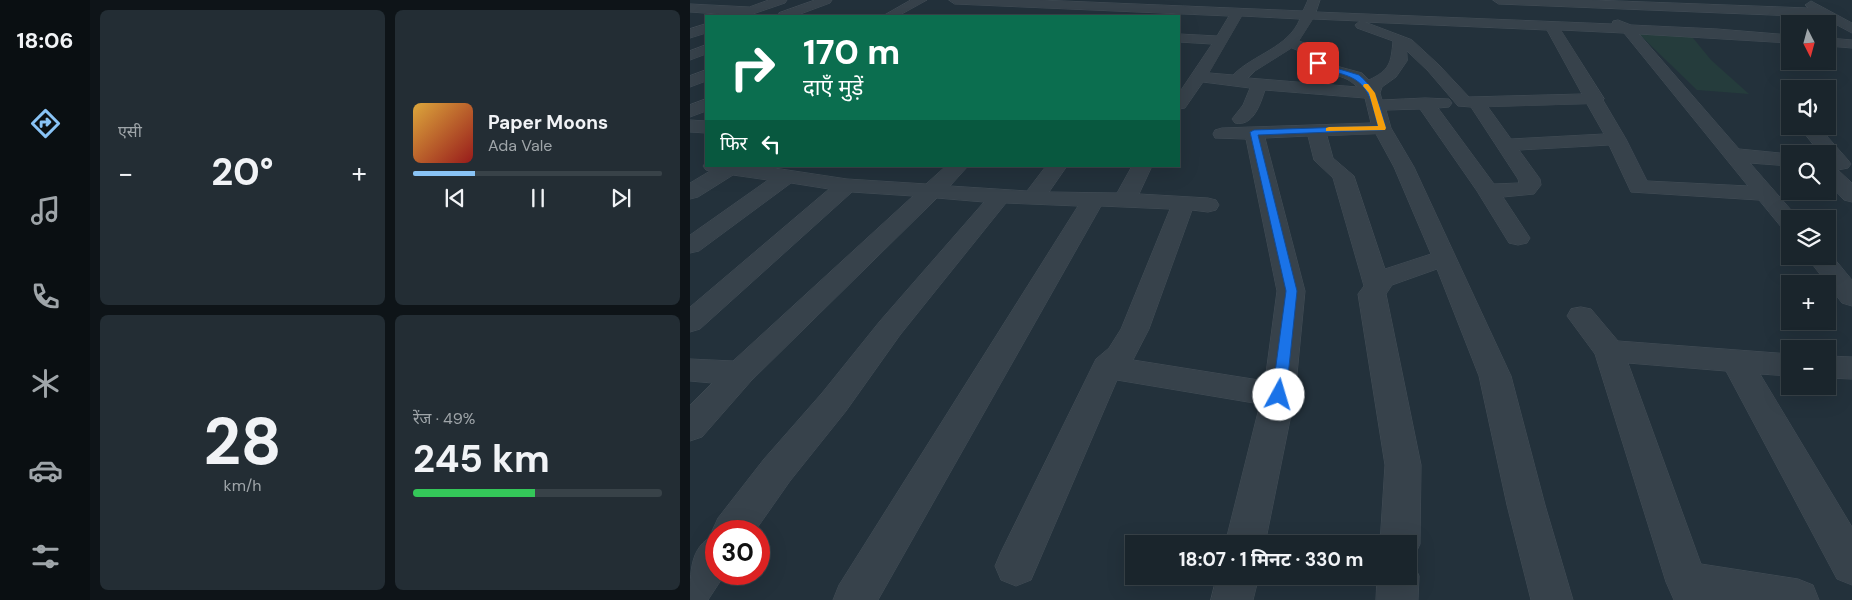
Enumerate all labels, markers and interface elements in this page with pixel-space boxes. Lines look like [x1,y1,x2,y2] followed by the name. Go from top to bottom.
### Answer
[1781,15,1836,70] north arrow
[1781,15,1836,395] map controls
[17,26,73,55] text: 18:06
[803,29,900,75] text: 170 m
[720,35,785,100] icon: right
[1297,42,1339,84] pin
[1304,49,1332,77] icon: arrive
[803,73,863,102] text: दाएँ मुड़ें
[1781,80,1836,135] button: sound
[28,106,63,141] icon: directions
[488,110,608,135] text: Paper Moons
[118,121,142,142] text: एसी
[757,130,785,158] icon: left
[720,131,747,156] text: फिर
[488,135,552,156] text: Ada Vale
[1781,145,1836,200] button: search
[211,147,274,197] text: 20°
[118,155,133,192] text: −
[352,155,367,192] text: +
[441,184,469,212] icon: previous
[524,184,552,212] icon: pause
[607,184,635,212] icon: next
[28,193,63,228] icon: music
[1781,210,1836,265] button: layers
[1781,275,1836,330] button: +
[28,279,63,314] icon: phone
[1781,340,1836,395] button: −
[28,366,63,401] icon: climate
[1252,368,1304,420] position arrow
[203,400,282,484] text: 28
[413,408,475,429] text: रेंज · 49%
[413,434,550,484] text: 245 km
[28,453,63,488] icon: car
[224,475,261,496] text: km/h
[705,520,770,585] speed limit sign: 30
[28,539,63,574] icon: filters
[1179,547,1363,572] text: 18:07 · 1 मिनट · 330 m

